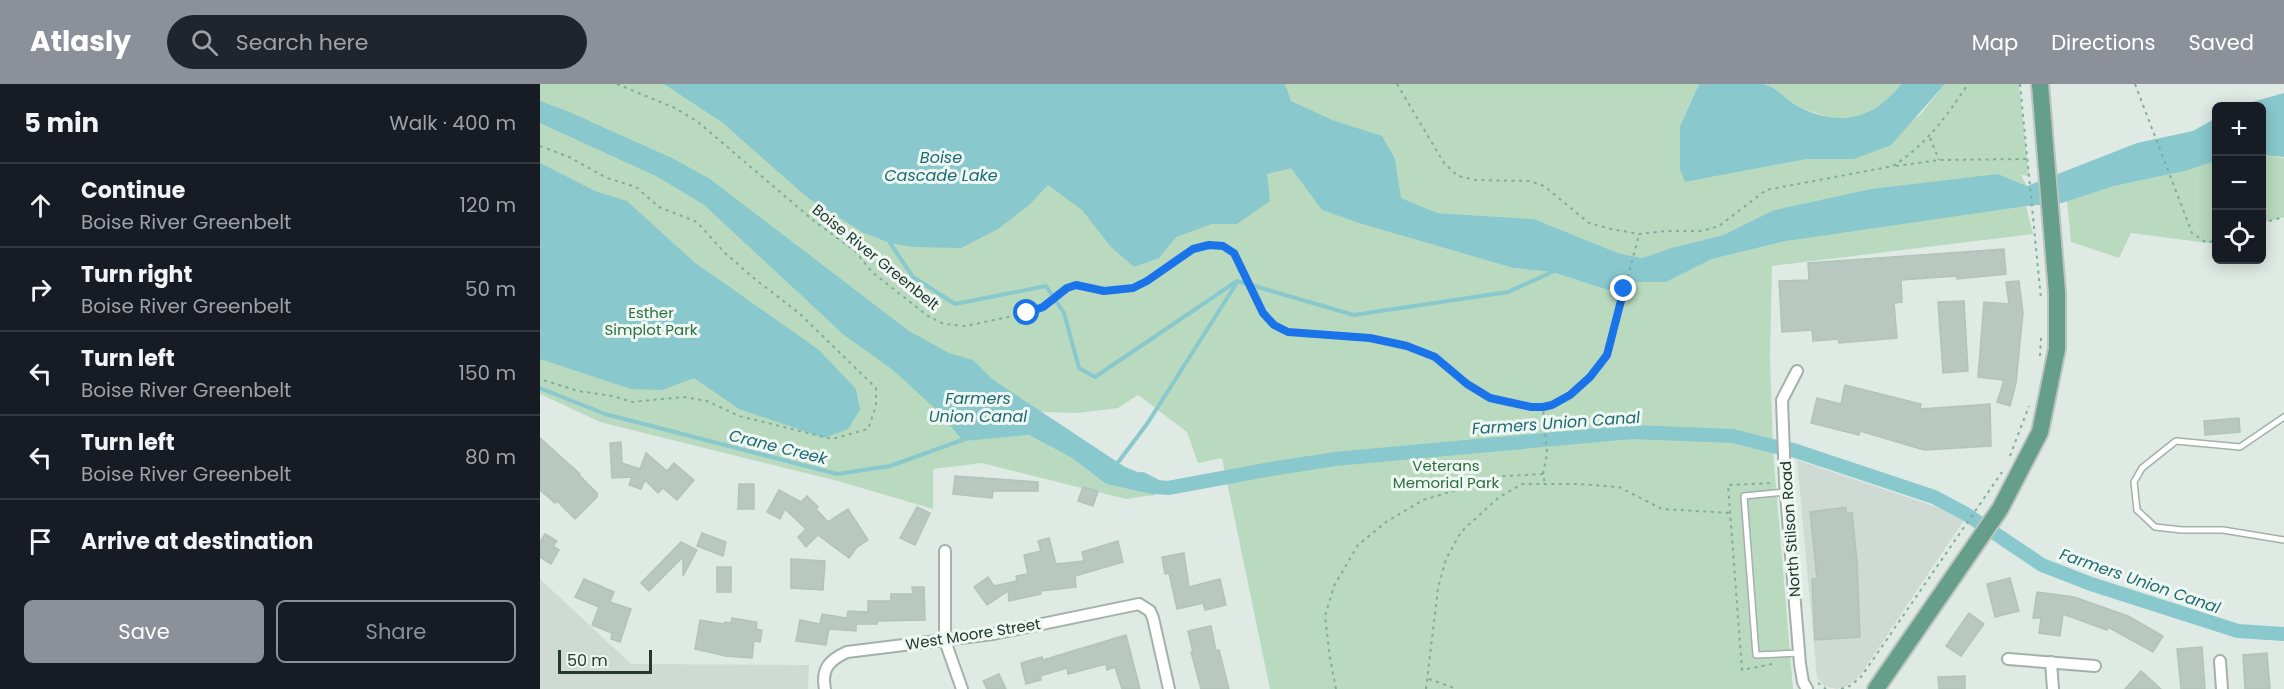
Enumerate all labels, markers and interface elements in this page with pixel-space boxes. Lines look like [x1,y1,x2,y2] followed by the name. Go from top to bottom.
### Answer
[167,15,587,69] search box
[30,22,131,61] text: Atlasly
[188,26,221,59] icon: search
[236,27,368,58] text: Search here
[1972,28,2018,57] text: Map
[2051,28,2155,57] text: Directions
[2188,28,2254,57] text: Saved
[2212,102,2266,264] map controls
[2212,102,2266,156] button: +
[24,105,99,141] text: 5 min
[389,109,516,137] text: Walk · 400 m
[884,146,998,187] water label: Boise Cascade Lake
[2212,156,2266,210] button: −
[81,175,185,206] text: Continue
[24,189,57,222] icon: ahead
[460,191,516,219] text: 120 m
[808,199,944,315] street label: Boise River Greenbelt
[81,208,291,236] text: Boise River Greenbelt
[2212,210,2266,264] button: locate
[81,259,192,290] text: Turn right
[24,273,57,306] icon: right
[465,275,516,303] text: 50 m
[1610,275,1636,301] route end
[81,292,291,320] text: Boise River Greenbelt
[1013,299,1039,325] route start
[605,302,698,340] park label: Esther Simplot Park
[81,343,175,374] text: Turn left
[24,357,57,390] icon: left
[459,359,516,387] text: 150 m
[81,376,291,404] text: Boise River Greenbelt
[929,387,1027,428] water label: Farmers Union Canal
[1471,406,1641,440] water label: Farmers Union Canal
[726,424,830,470] water label: Crane Creek
[81,427,175,458] text: Turn left
[24,441,57,474] icon: left
[465,443,516,471] text: 80 m
[1393,455,1500,493] park label: Veterans Memorial Park
[81,460,291,488] text: Boise River Greenbelt
[1775,460,1805,598] street label: North Stilson Road
[24,525,57,558] icon: arrive
[81,526,313,557] text: Arrive at destination
[2056,543,2224,619] water label: Farmers Union Canal
[24,600,264,663] button: Save
[276,600,516,663] button: Share
[904,613,1042,655] street label: West Moore Street
[558,647,652,674] scale bar
[567,649,608,672] text: 50 m

